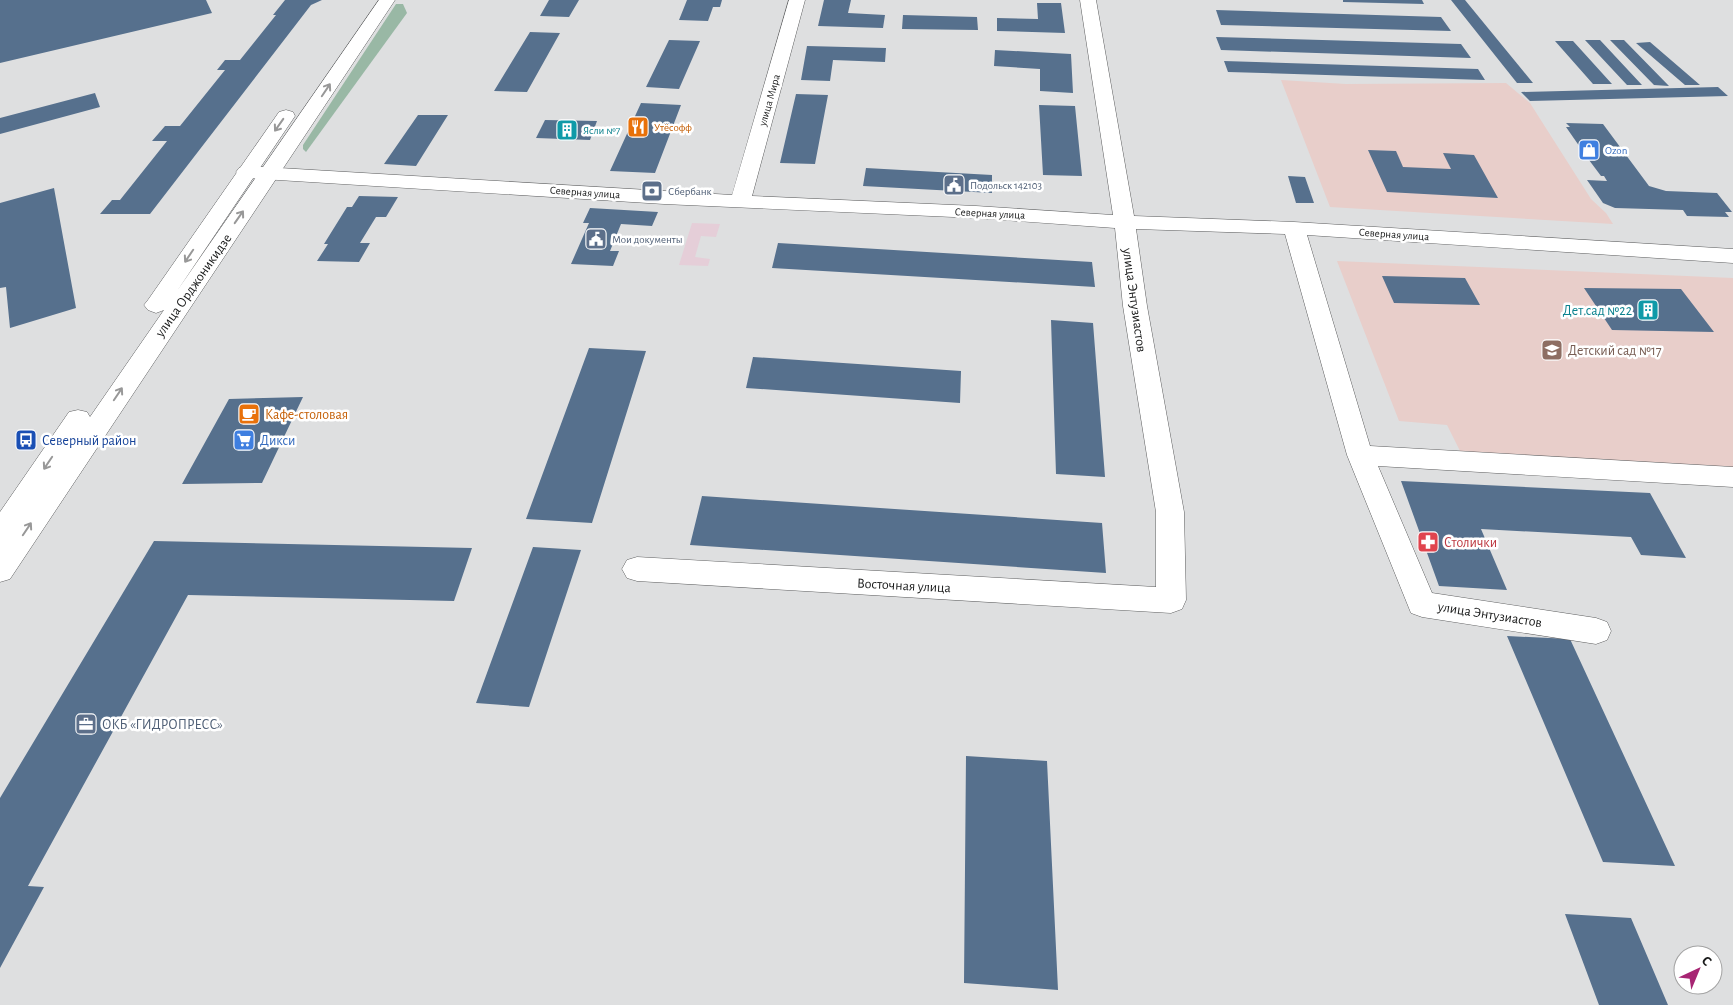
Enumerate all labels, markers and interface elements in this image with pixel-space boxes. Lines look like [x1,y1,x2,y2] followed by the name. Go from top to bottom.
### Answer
[757,73,782,128] street label: улица Мира
[321,83,331,97] one-way arrow
[626,115,650,139] restaurant icon: Утёсофф
[274,118,284,132] one-way arrow
[555,118,579,142] building icon: Ясли №7
[654,122,692,133] place label: Утёсофф
[583,125,621,136] place label: Ясли №7
[1577,138,1601,162] shop icon: Ozon
[1605,145,1627,156] place label: Ozon
[942,173,966,197] public building icon: Подольск 142103
[640,179,664,203] bank icon: Сбербанк
[970,180,1043,191] place label: Подольск 142103
[549,185,621,200] street label: Северная улица
[668,186,712,197] place label: Сбербанк
[954,206,1026,221] street label: Северная улица
[234,210,244,224] one-way arrow
[584,227,608,251] public building icon: Мои документы
[1358,227,1430,242] street label: Северная улица
[152,232,235,340] street label: улица Орджоникидзе
[612,234,682,245] place label: Мои документы
[1120,246,1148,353] street label: улица Энтузиастов
[184,249,194,263] one-way arrow
[1636,298,1660,322] building icon: Дет.сад №22
[1563,304,1632,318] place label: Дет.сад №22
[1540,338,1564,362] school or university icon: Детский сад №17
[1568,344,1662,358] place label: Детский сад №17
[113,388,123,402] one-way arrow
[237,402,261,426] cafe icon: Кафе-столовая
[265,408,348,422] place label: Кафе-столовая
[14,428,38,452] bus stop icon: Северный район
[232,428,256,452] supermarket icon: Дикси
[42,434,136,448] place label: Северный район
[260,434,295,448] place label: Дикси
[43,455,53,469] one-way arrow
[22,523,32,537] one-way arrow
[1416,530,1440,554] pharmacy icon: Столички
[1444,536,1497,550] place label: Столички
[857,577,952,595] street label: Восточная улица
[1436,600,1543,630] street label: улица Энтузиастов
[74,712,98,736] office icon: ОКБ «ГИДРОПРЕСС»
[102,718,223,732] place label: ОКБ «ГИДРОПРЕСС»
[1673,945,1723,995] north arrow
[1699,954,1714,969] text: С

